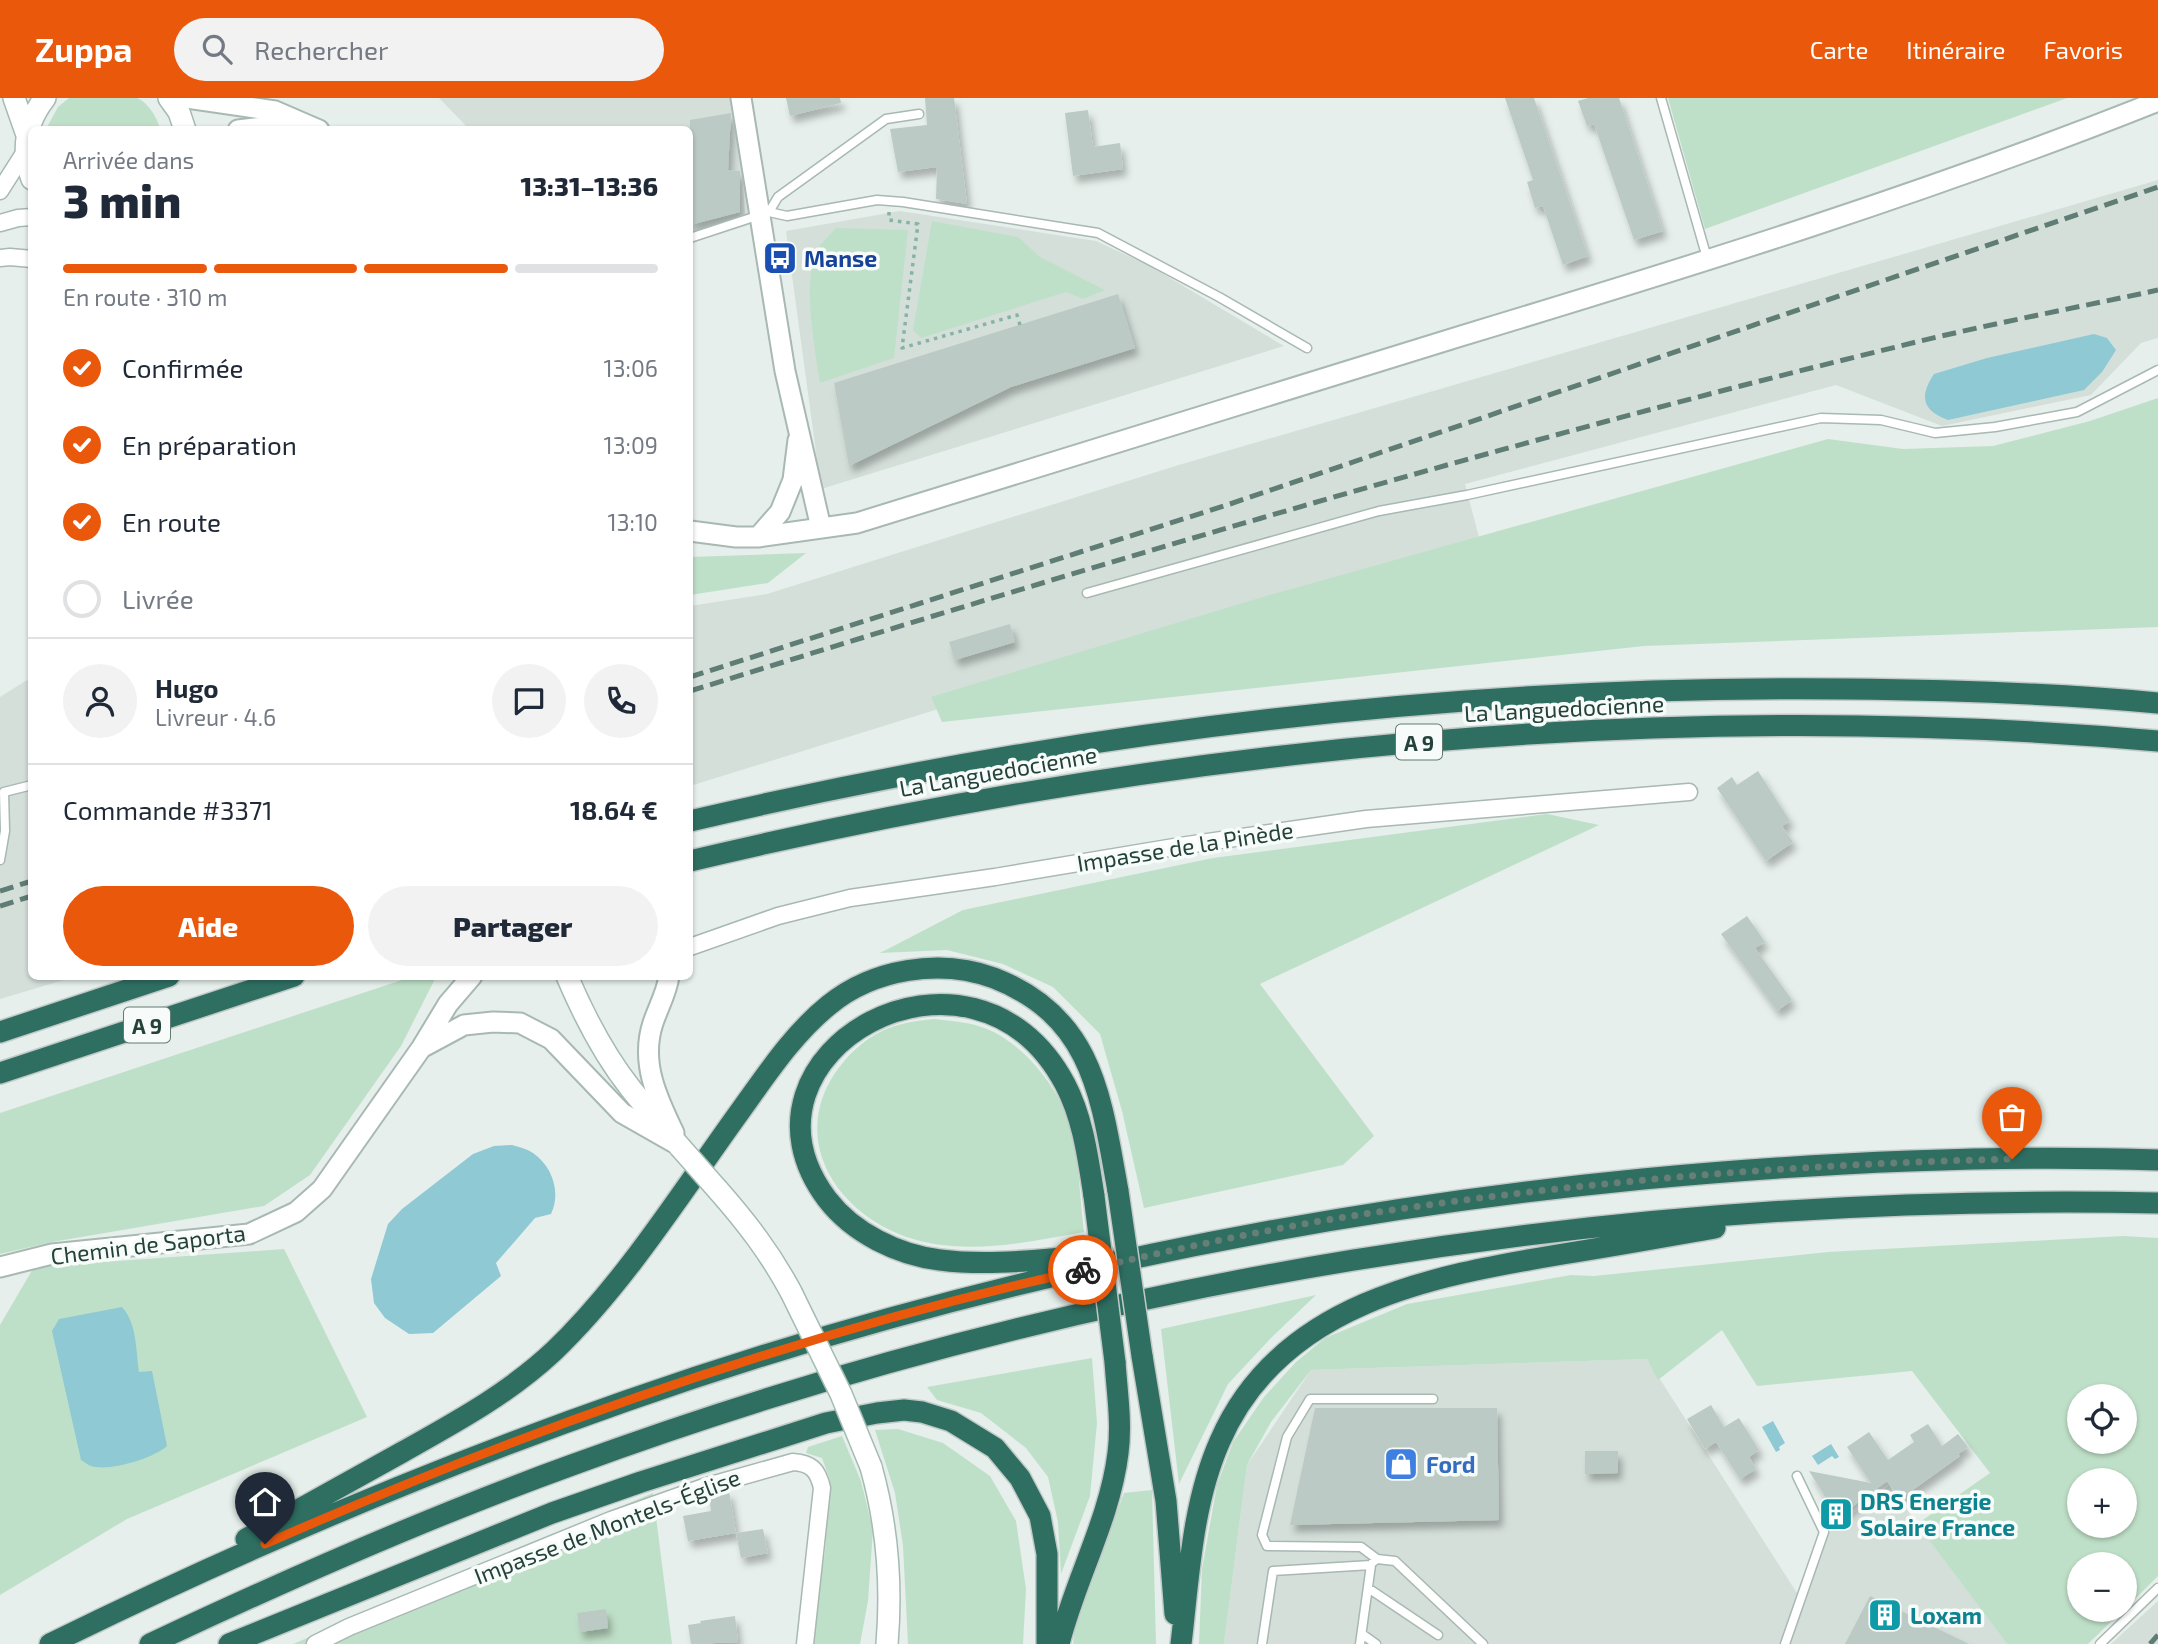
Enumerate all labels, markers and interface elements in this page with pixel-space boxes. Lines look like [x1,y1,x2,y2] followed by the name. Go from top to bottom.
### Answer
[174,18,664,81] search box
[35,29,132,69] text: Zuppa
[198,30,236,68] icon: search
[254,34,388,65] text: Rechercher
[1810,35,1868,64] text: Carte
[1906,35,2005,64] text: Itinéraire
[2043,35,2123,64] text: Favoris
[63,146,194,174] text: Arrivée dans
[520,170,658,201] text: 13:31–13:36
[63,172,181,227] text: 3 min
[761,239,799,277] bus stop icon: Manse
[804,244,877,272] place label: Manse
[63,283,227,311] text: En route · 310 m
[63,349,101,387] icon: check
[122,352,244,383] text: Confirmée
[604,354,658,382] text: 13:06
[63,426,101,464] icon: check
[122,429,297,460] text: En préparation
[604,431,658,459] text: 13:09
[63,503,101,541] icon: check
[122,506,221,537] text: En route
[608,508,658,536] text: 13:10
[122,583,194,614] text: Livrée
[63,664,137,738] button: person
[492,664,566,738] button: chat
[584,664,658,738] button: phone
[155,672,219,703] text: Hugo
[1463,689,1665,727] street label: La Languedocienne
[155,703,276,731] text: Livreur · 4.6
[1396,724,1442,760] road number: A 9
[897,740,1099,802] street label: La Languedocienne
[63,794,273,825] text: Commande #3371
[570,794,658,825] text: 18.64 €
[1075,815,1295,877] street label: Impasse de la Pinède
[63,886,354,966] button: Aide
[368,886,658,966] button: Partager
[124,1007,170,1042] road number: A 9
[1982,1087,2042,1159] pin
[1993,1098,2031,1136] icon: bag
[49,1218,247,1270] street label: Chemin de Saporta
[1048,1235,1118,1305] courier
[1064,1251,1102,1289] icon: bike
[2067,1384,2137,1622] map controls
[2067,1384,2137,1454] button: locate
[1382,1445,1420,1483] shop icon: Ford
[1426,1450,1475,1478] place label: Ford
[470,1462,744,1590] street label: Impasse de Montels-Église
[2067,1468,2137,1538] button: +
[235,1472,295,1544] pin
[246,1483,284,1521] icon: home
[1860,1487,2015,1541] place label: DRS Energie Solaire France
[1817,1495,1855,1533] building icon: DRS Energie Solaire France
[2067,1552,2137,1622] button: −
[1866,1596,1904,1634] building icon: Loxam
[1910,1601,1982,1629] place label: Loxam

